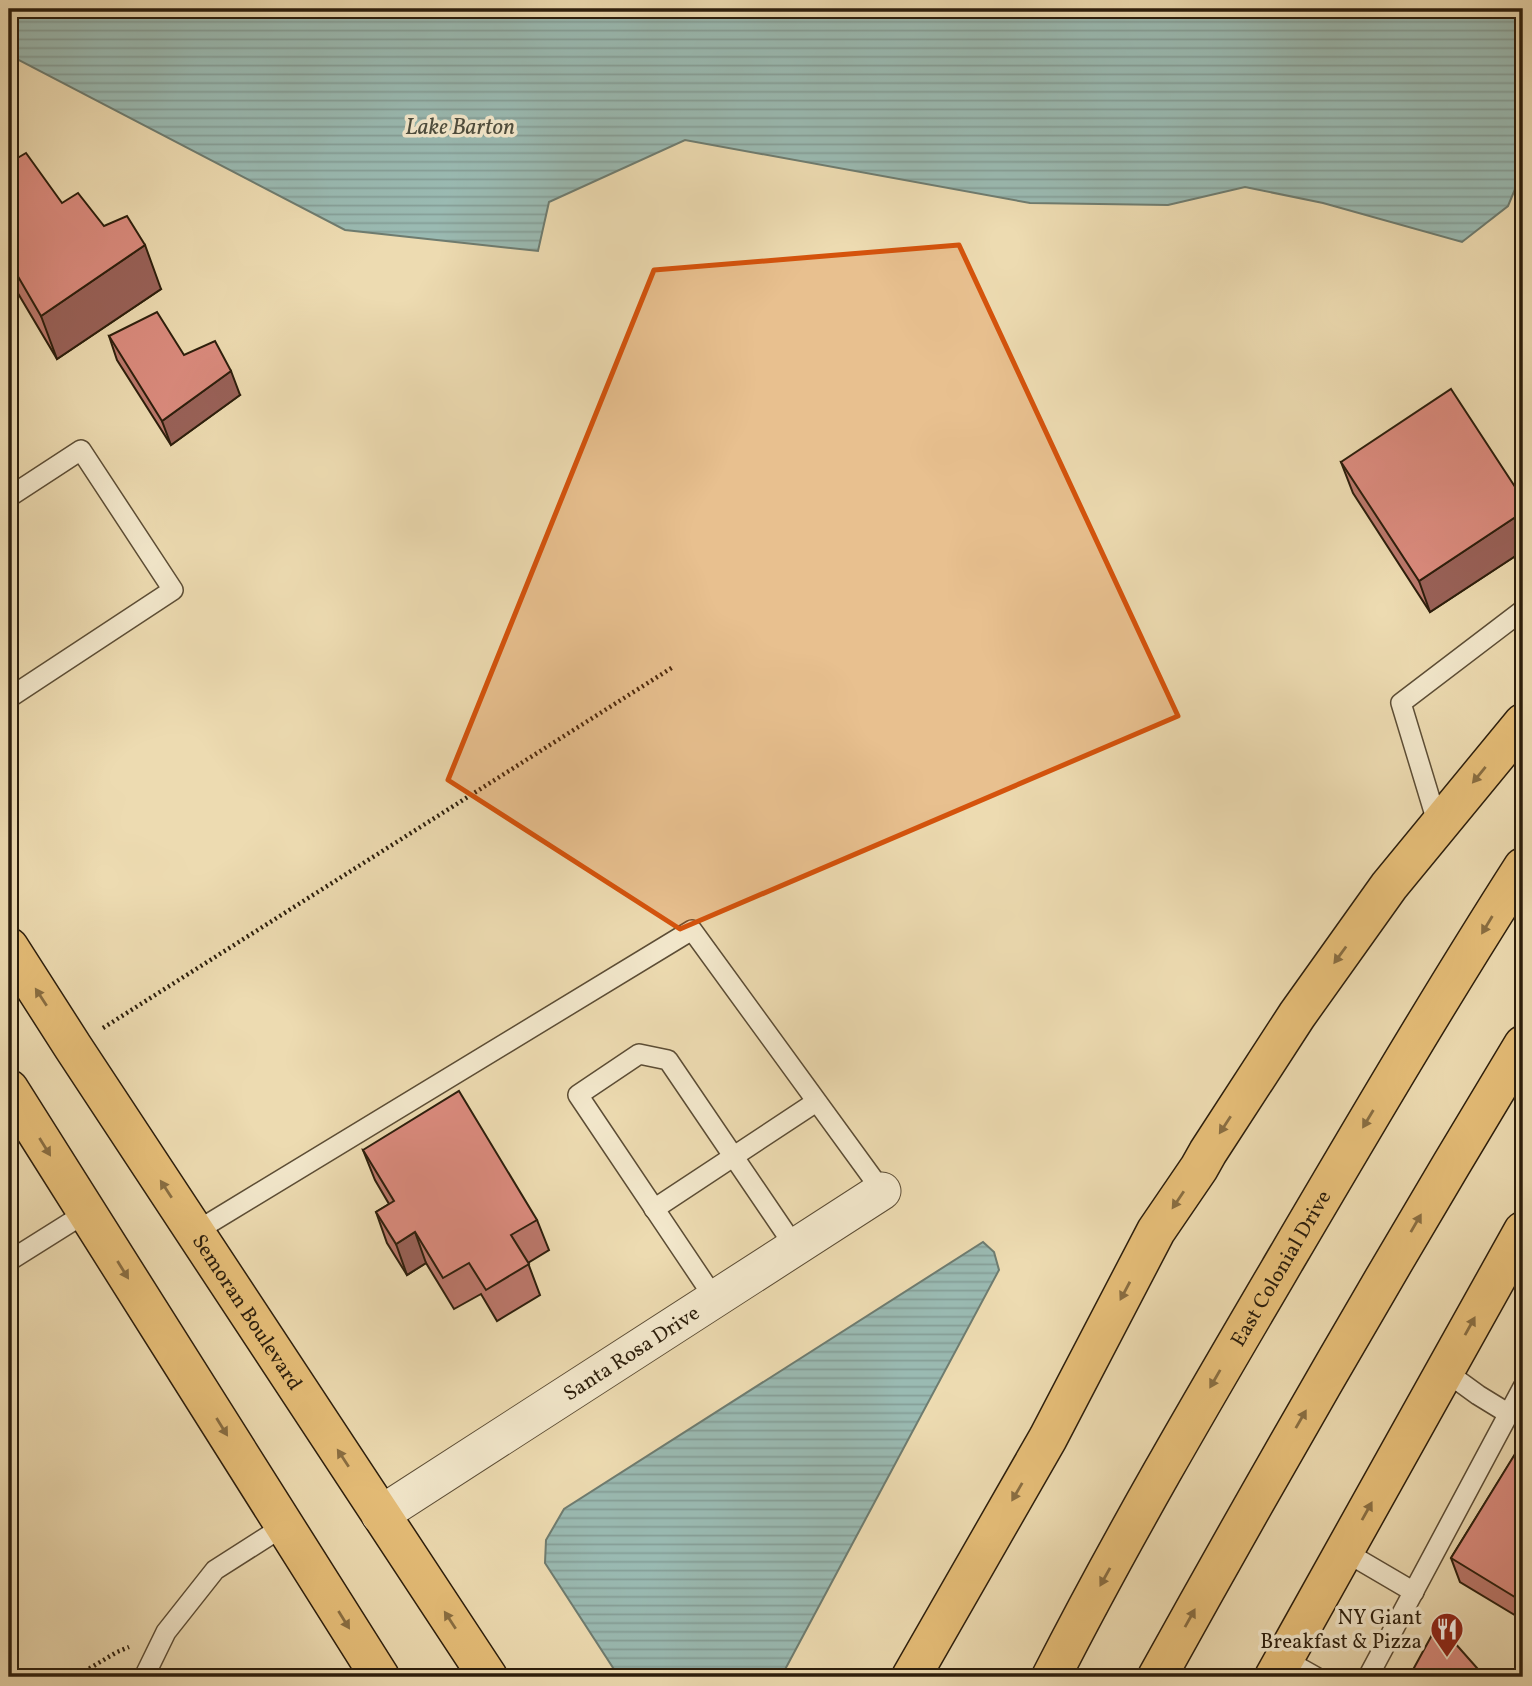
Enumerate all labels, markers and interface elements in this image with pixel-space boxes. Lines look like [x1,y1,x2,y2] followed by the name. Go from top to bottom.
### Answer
[405,112,515,144] water label: Lake Barton
[1472,766,1487,783] one-way arrow
[1481,916,1493,935] one-way arrow
[1333,946,1347,964] one-way arrow
[34,987,47,1006] one-way arrow
[1362,1110,1375,1129] one-way arrow
[1219,1116,1232,1135] one-way arrow
[39,1137,52,1156] one-way arrow
[160,1179,173,1198] one-way arrow
[1225,1185,1339,1352] street label: East Colonial Drive
[1171,1190,1184,1209] one-way arrow
[1410,1213,1422,1232] one-way arrow
[184,1229,308,1397] street label: Semoran Boulevard
[116,1261,130,1279] one-way arrow
[1119,1281,1130,1301] one-way arrow
[558,1299,706,1409] street label: Santa Rosa Drive
[1464,1316,1476,1336] one-way arrow
[1209,1369,1222,1388] one-way arrow
[1295,1410,1307,1429] one-way arrow
[216,1418,229,1437] one-way arrow
[336,1449,350,1467] one-way arrow
[1011,1482,1023,1501] one-way arrow
[1361,1501,1373,1520] one-way arrow
[1099,1567,1110,1587] one-way arrow
[1260,1604,1422,1657] place label: NY Giant Breakfast & Pizza
[1184,1608,1196,1627] one-way arrow
[337,1610,350,1629] one-way arrow
[1428,1610,1466,1659] restaurant icon: NY Giant Breakfast & Pizza
[444,1611,457,1630] one-way arrow

